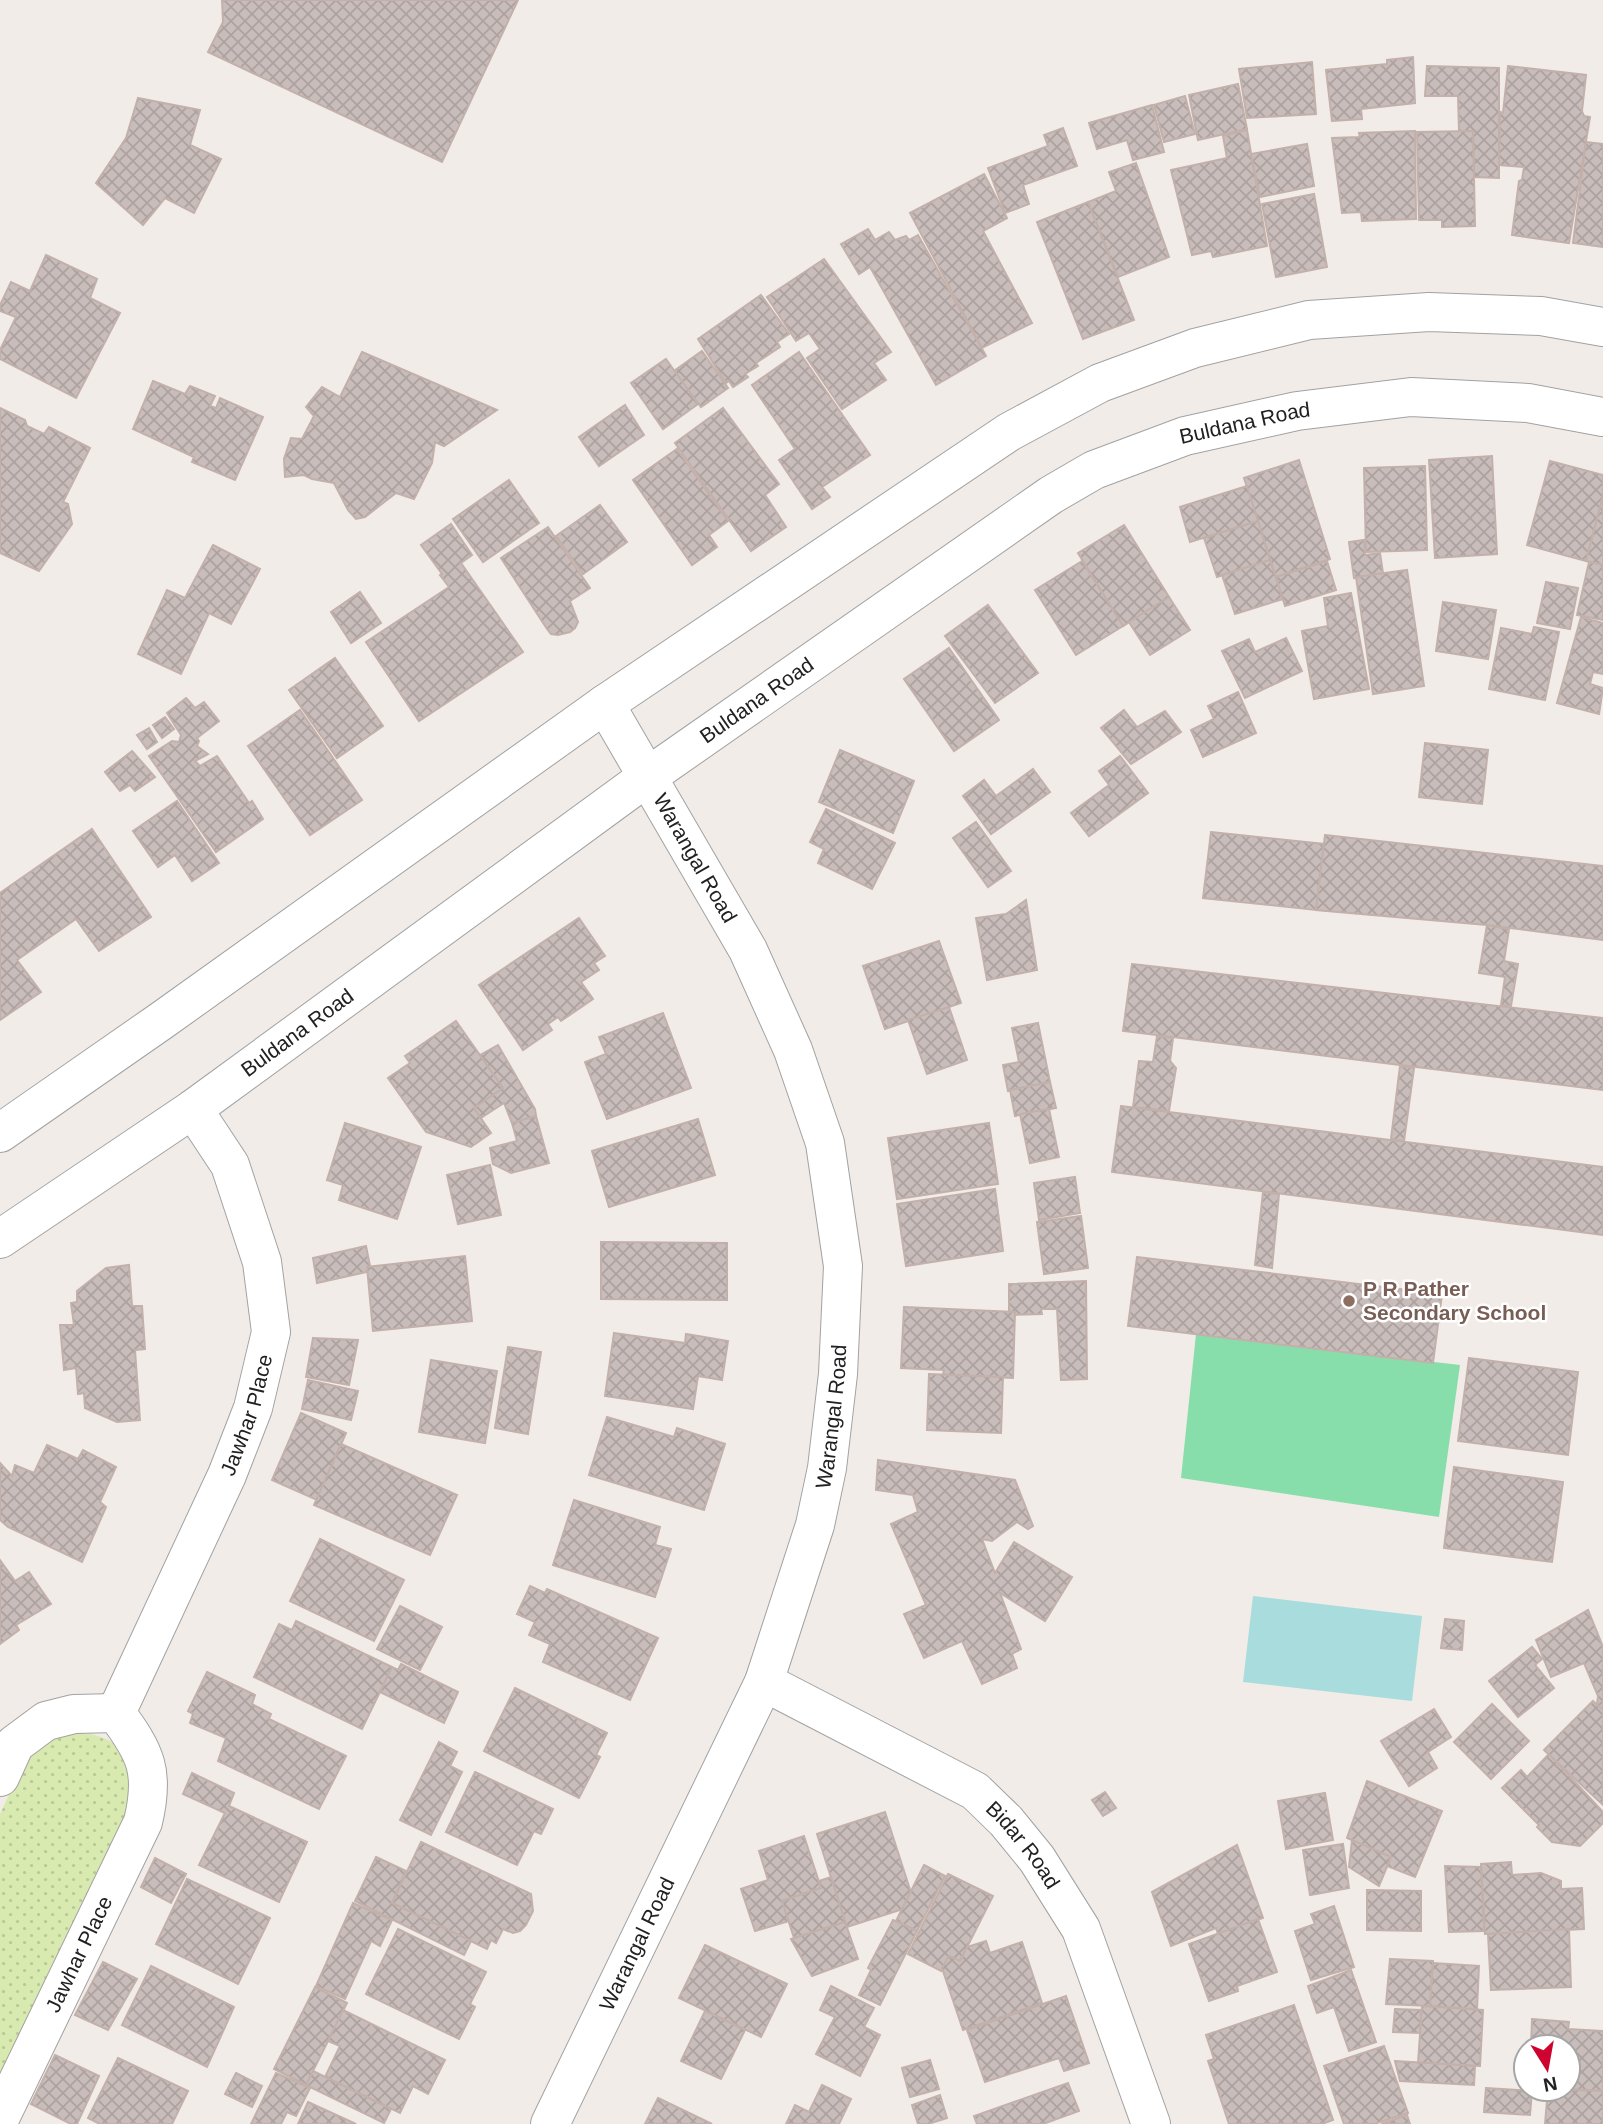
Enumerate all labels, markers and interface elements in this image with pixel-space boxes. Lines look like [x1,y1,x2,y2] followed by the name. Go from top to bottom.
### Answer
[1177,397,1311,448] street label: Buldana Road
[695,652,818,748] street label: Buldana Road
[649,789,742,926] street label: Warangal Road
[237,984,358,1081] street label: Buldana Road
[1363,1277,1546,1324] place label: P R Pather Secondary School
[1341,1293,1357,1309] marker: P R Pather Secondary School
[811,1344,850,1491] street label: Warangal Road
[216,1352,276,1479] street label: Jawhar Place
[982,1796,1065,1893] street label: Bidar Road
[595,1873,679,2014] street label: Warangal Road
[41,1892,117,2016] street label: Jawhar Place
[1512,2033,1582,2103] north arrow
[1541,2073,1559,2096] text: N

